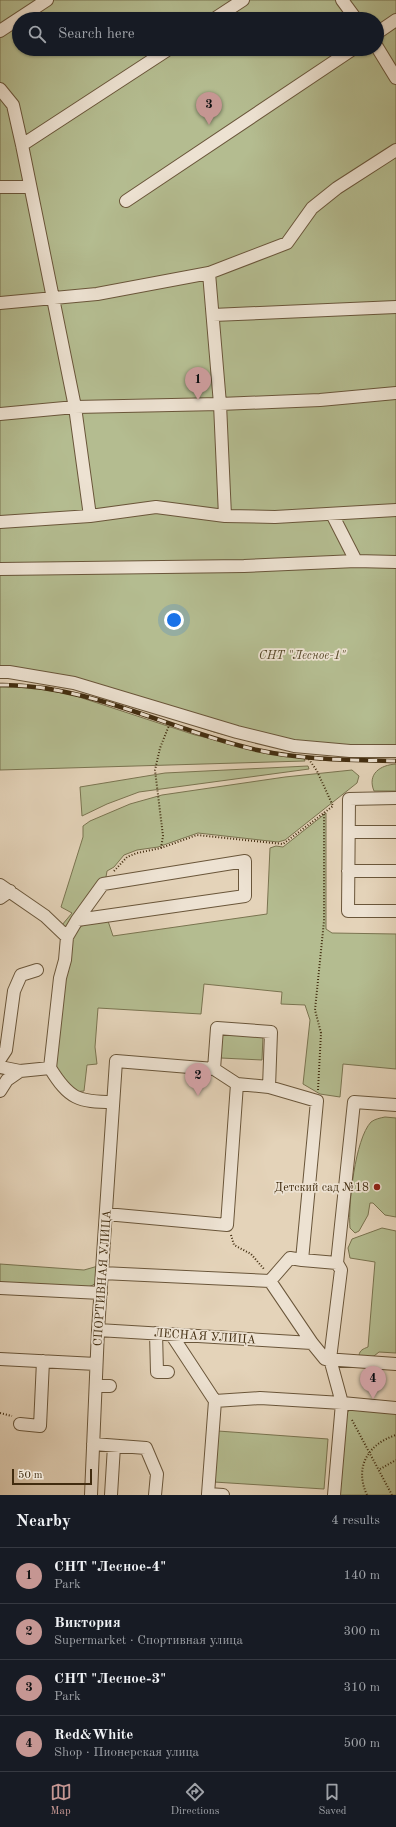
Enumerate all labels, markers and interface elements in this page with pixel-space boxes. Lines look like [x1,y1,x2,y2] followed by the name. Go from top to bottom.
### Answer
[12,12,384,56] search box
[26,23,48,45] icon: search
[58,27,135,42] text: Search here
[196,92,222,125] pin: 3
[185,367,211,400] pin: 1
[164,610,184,630] your location
[259,650,347,662] park label: СНТ "Лесное-1"
[185,1063,211,1096] pin: 2
[274,1182,369,1194] place label: Детский сад №18
[372,1182,382,1192] marker: Детский сад №18
[92,1209,114,1347] street label: СПОРТИВНАЯ УЛИЦА
[154,1327,256,1347] street label: ЛЕСНАЯ УЛИЦА
[360,1366,386,1399] pin: 4
[12,1467,92,1486] scale bar
[18,1470,43,1481] text: 50 m
[16,1513,71,1530] text: Nearby
[331,1514,380,1527] text: 4 results
[54,1560,166,1575] text: СНТ "Лесное-4"
[25,1569,33,1582] text: 1
[343,1569,380,1582] text: 140 m
[54,1578,81,1591] text: Park
[54,1616,121,1631] text: Виктория
[25,1625,33,1638] text: 2
[343,1625,380,1638] text: 300 m
[54,1634,243,1647] text: Supermarket · Спортивная улица
[54,1672,166,1687] text: СНТ "Лесное-3"
[25,1681,33,1694] text: 3
[343,1681,380,1694] text: 310 m
[54,1690,81,1703] text: Park
[54,1728,133,1743] text: Red&White
[25,1737,33,1750] text: 4
[343,1737,380,1750] text: 500 m
[54,1746,199,1759] text: Shop · Пионерская улица
[50,1781,72,1819] tab: Map
[171,1781,219,1819] tab: Directions
[318,1781,346,1819] tab: Saved

